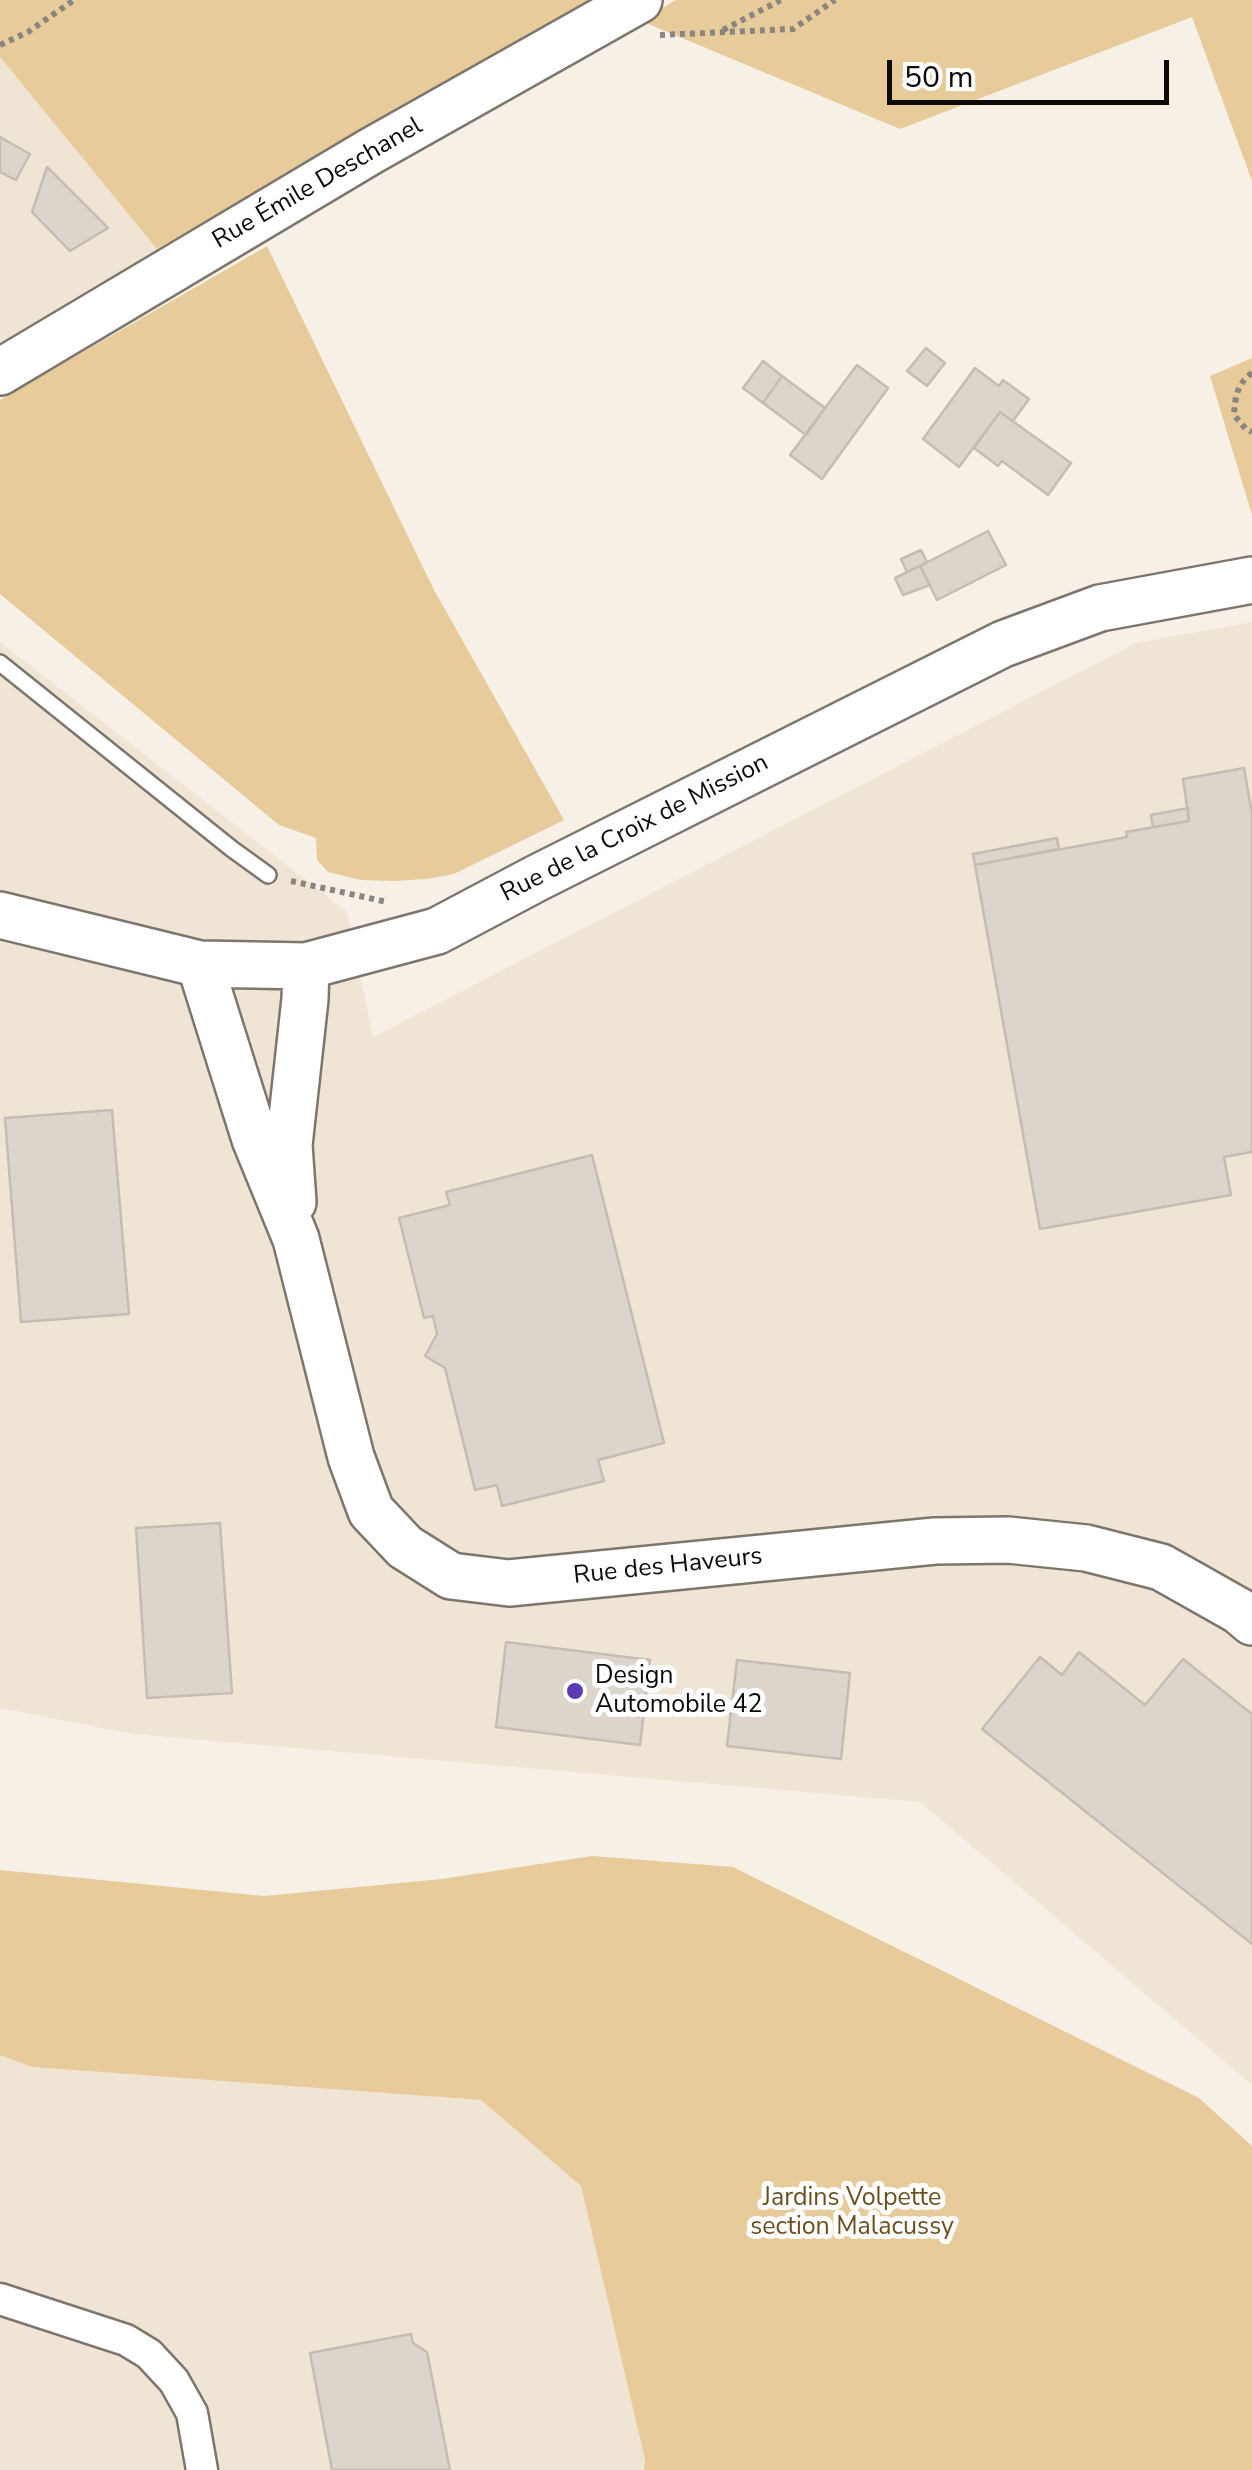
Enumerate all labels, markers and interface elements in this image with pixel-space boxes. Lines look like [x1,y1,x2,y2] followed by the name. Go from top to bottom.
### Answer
[892,40,1174,102] scale bar
[904,57,973,98] text: 50 m
[208,112,428,256] street label: Rue Émile Deschanel
[496,748,774,910] street label: Rue de la Croix de Mission
[572,1542,764,1592] street label: Rue des Haveurs
[595,1662,762,1721] place label: Design Automobile 42
[564,1680,586,1702] marker: Design Automobile 42
[750,2184,954,2243] park label: Jardins Volpette section Malacussy

